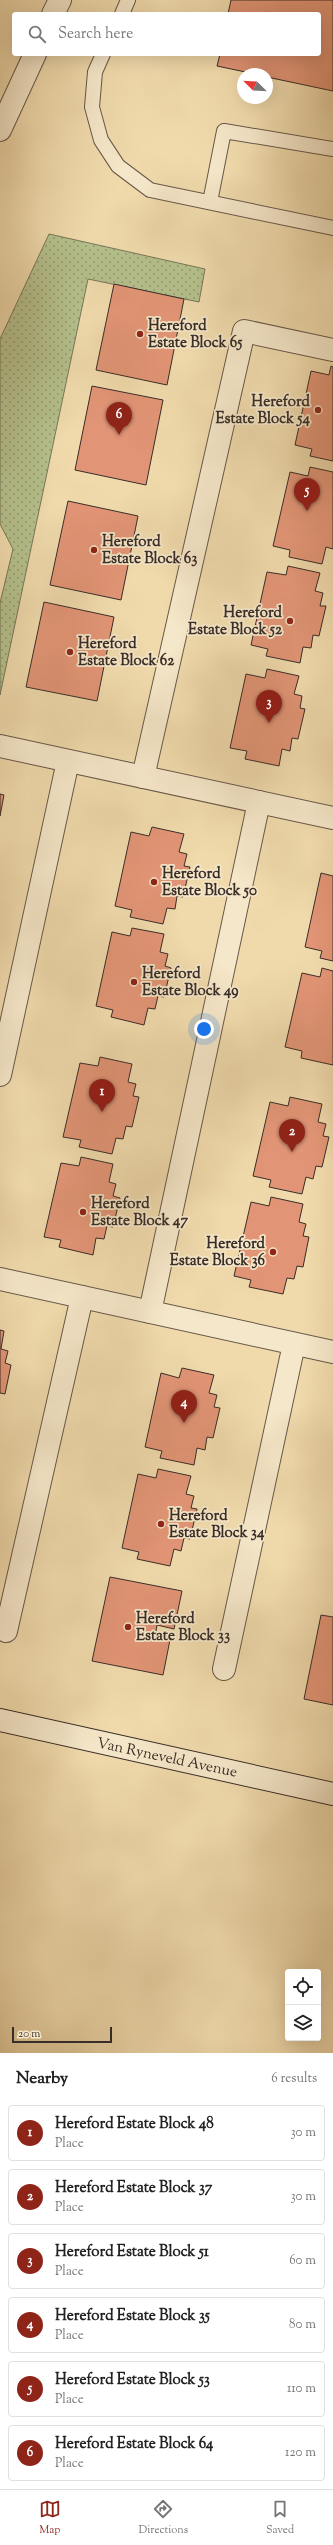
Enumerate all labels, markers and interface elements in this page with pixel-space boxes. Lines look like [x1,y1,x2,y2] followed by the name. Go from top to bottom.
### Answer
[12,12,321,56] search box
[26,23,48,45] icon: search
[58,24,133,45] text: Search here
[237,68,273,104] north arrow
[148,316,243,354] place label: Hereford Estate Block 65
[135,329,145,339] marker: Hereford Estate Block 65
[215,392,311,430] place label: Hereford Estate Block 54
[106,402,132,435] pin: 6
[313,405,323,415] marker: Hereford Estate Block 54
[294,478,320,511] pin: 5
[102,532,197,570] place label: Hereford Estate Block 63
[89,545,99,555] marker: Hereford Estate Block 63
[188,603,283,641] place label: Hereford Estate Block 52
[285,616,295,626] marker: Hereford Estate Block 52
[78,634,175,672] place label: Hereford Estate Block 62
[65,647,75,657] marker: Hereford Estate Block 62
[256,690,282,723] pin: 3
[162,864,257,902] place label: Hereford Estate Block 50
[149,877,159,887] marker: Hereford Estate Block 50
[142,964,239,1002] place label: Hereford Estate Block 49
[129,977,139,987] marker: Hereford Estate Block 49
[194,1019,214,1039] your location
[89,1079,115,1112] pin: 1
[279,1119,305,1152] pin: 2
[91,1194,188,1232] place label: Hereford Estate Block 47
[78,1207,88,1217] marker: Hereford Estate Block 47
[170,1234,266,1272] place label: Hereford Estate Block 36
[268,1247,278,1257] marker: Hereford Estate Block 36
[171,1390,197,1423] pin: 4
[169,1506,265,1544] place label: Hereford Estate Block 34
[156,1519,166,1529] marker: Hereford Estate Block 34
[136,1609,230,1647] place label: Hereford Estate Block 33
[123,1622,133,1632] marker: Hereford Estate Block 33
[94,1733,239,1784] street label: Van Ryneveld Avenue
[285,1969,321,2041] map controls
[285,1969,321,2005] button: locate
[285,2005,321,2041] button: layers
[12,2025,112,2044] scale bar
[18,2026,40,2042] text: 20 m
[16,2067,68,2091] text: Nearby
[271,2070,317,2088] text: 6 results
[55,2114,214,2135] text: Hereford Estate Block 48
[28,2124,32,2142] text: 1
[290,2124,316,2142] text: 30 m
[55,2135,84,2153] text: Place
[55,2178,212,2199] text: Hereford Estate Block 37
[27,2188,33,2206] text: 2
[290,2188,316,2206] text: 30 m
[55,2199,84,2217] text: Place
[55,2242,209,2263] text: Hereford Estate Block 51
[27,2252,33,2270] text: 3
[289,2252,316,2270] text: 60 m
[55,2263,84,2281] text: Place
[55,2306,210,2327] text: Hereford Estate Block 35
[27,2316,33,2334] text: 4
[289,2316,316,2334] text: 80 m
[55,2327,84,2345] text: Place
[55,2370,210,2391] text: Hereford Estate Block 53
[28,2380,32,2398] text: 5
[287,2380,316,2398] text: 110 m
[55,2391,84,2409] text: Place
[55,2434,213,2455] text: Hereford Estate Block 64
[27,2444,33,2462] text: 6
[285,2444,316,2462] text: 120 m
[55,2455,84,2473] text: Place
[39,2498,61,2538] tab: Map
[139,2498,188,2538] tab: Directions
[266,2498,294,2538] tab: Saved

